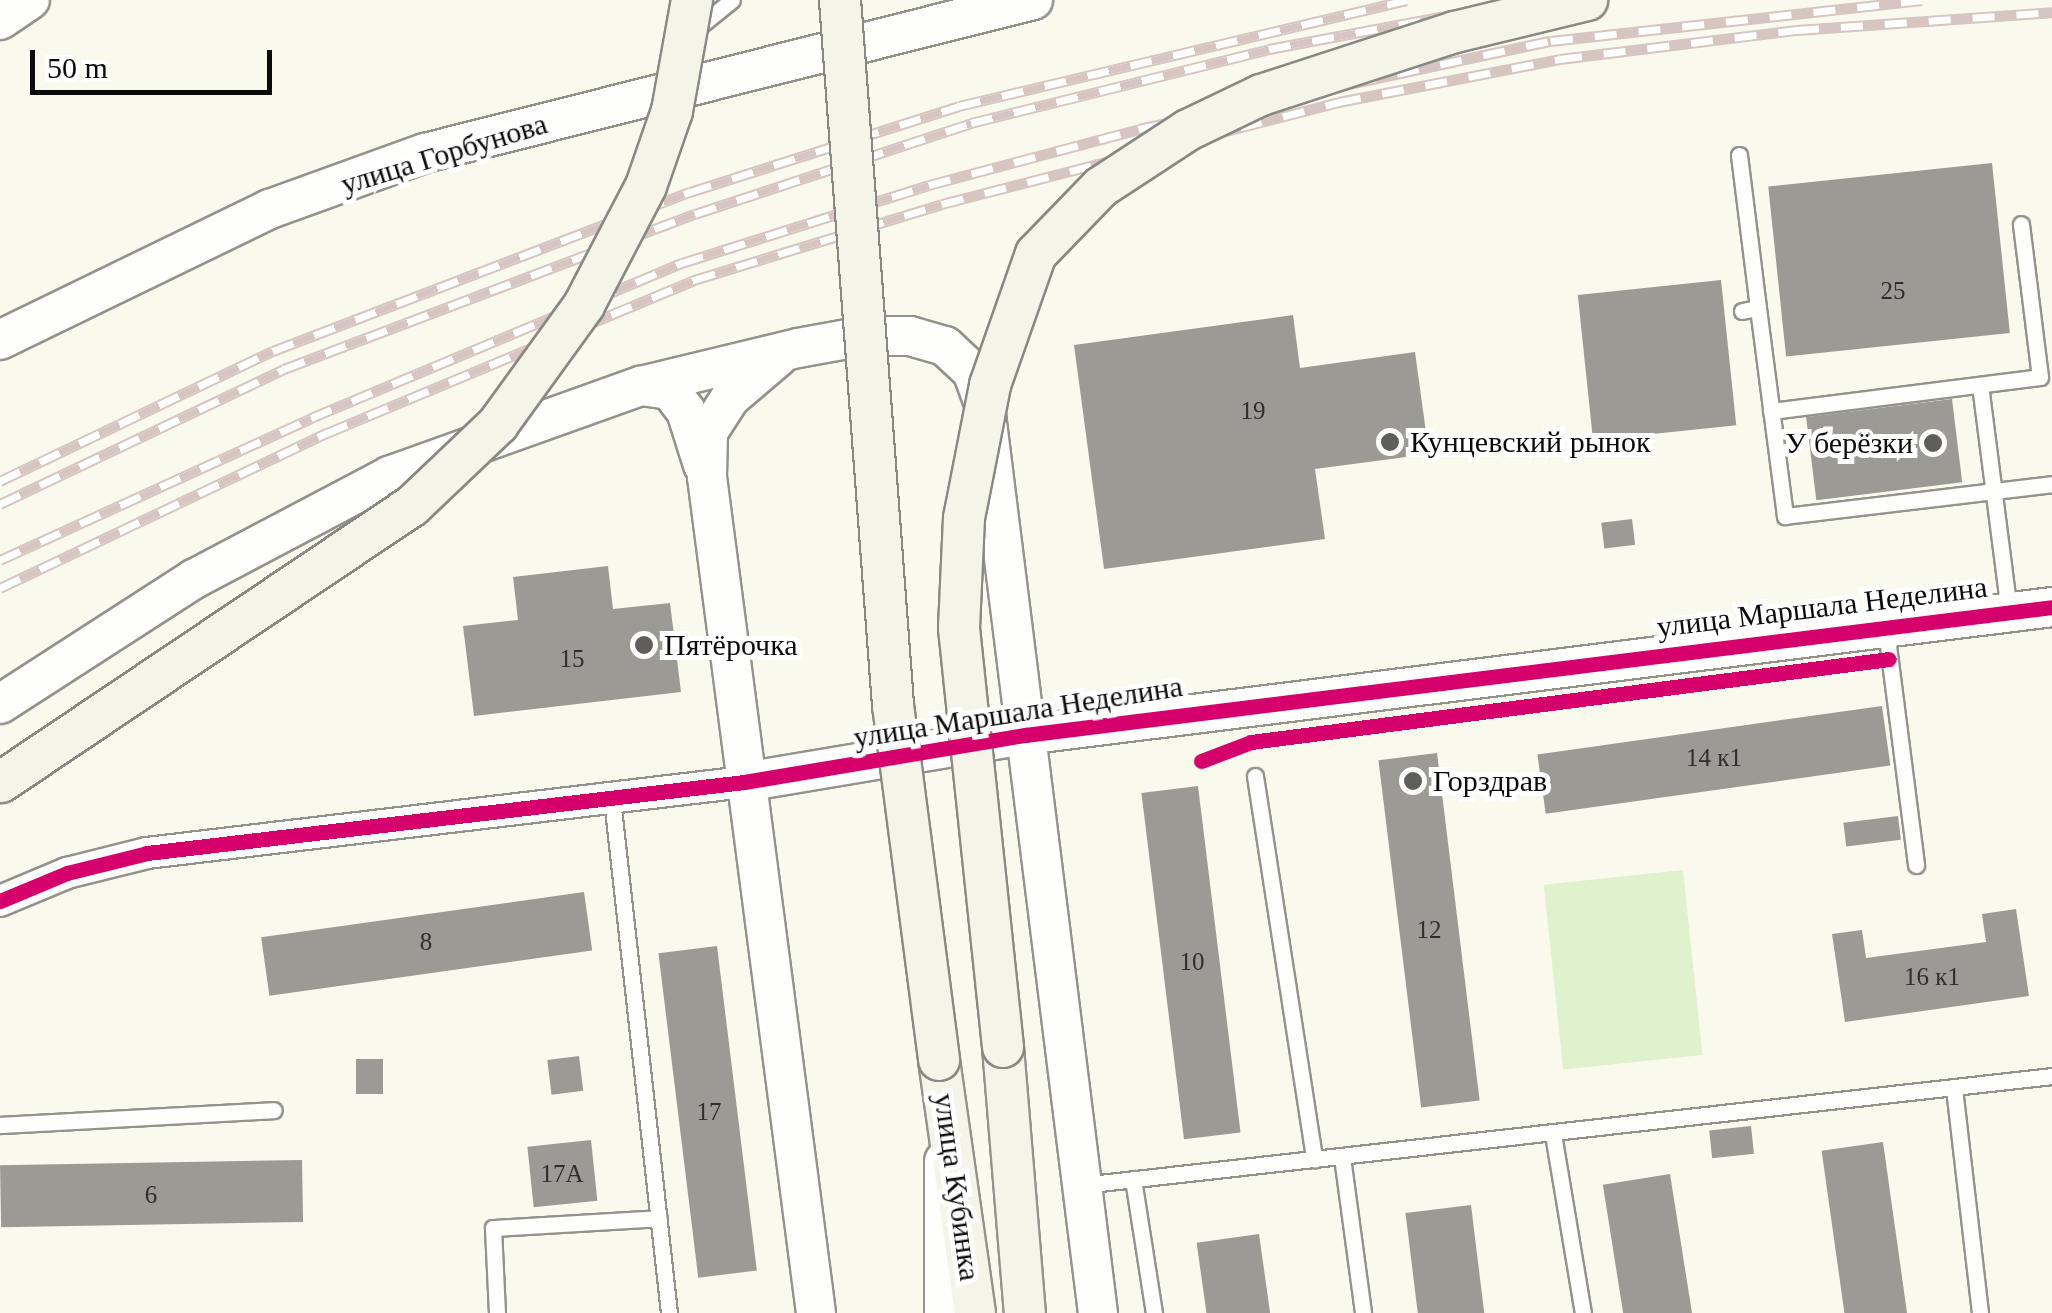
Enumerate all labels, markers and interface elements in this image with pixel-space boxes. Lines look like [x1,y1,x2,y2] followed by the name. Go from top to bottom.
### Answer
[35,30,278,92] scale bar
[47,51,108,84] text: 50 m
[337,106,551,202] street label: улица Горбунова
[1880,276,1906,306] house number: 25
[1240,396,1266,426] house number: 19
[1410,424,1650,460] place label: Кунцевский рынок
[1785,425,1913,461] place label: У берёзки
[1379,431,1401,453] marker: Кунцевский рынок
[1922,432,1944,454] marker: У берёзки
[1655,569,1989,645] street label: улица Маршала Неделина
[664,627,798,663] place label: Пятёрочка
[633,634,655,656] marker: Пятёрочка
[560,644,584,674] house number: 15
[851,668,1185,756] street label: улица Маршала Неделина
[1686,743,1742,773] house number: 14 к1
[1433,763,1547,799] place label: Горздрав
[1402,770,1424,792] marker: Горздрав
[1416,915,1442,945] house number: 12
[420,927,432,957] house number: 8
[1180,947,1204,977] house number: 10
[1904,962,1960,992] house number: 16 к1
[926,1091,988,1283] street label: улица Кубинка
[696,1097,722,1127] house number: 17
[540,1159,584,1189] house number: 17А
[145,1180,157,1210] house number: 6

